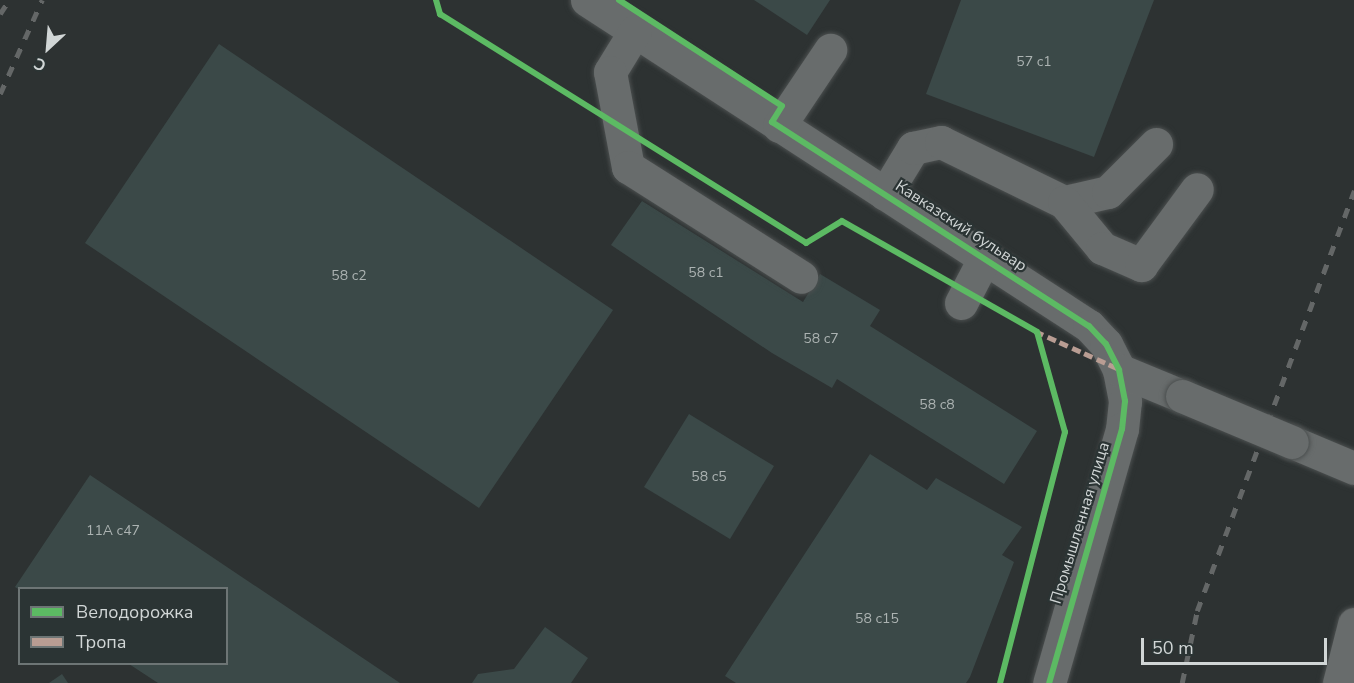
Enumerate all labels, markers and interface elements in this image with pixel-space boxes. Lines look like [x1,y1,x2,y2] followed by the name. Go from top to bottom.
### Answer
[18,18,78,78] north arrow
[30,52,50,76] text: С
[1016,54,1052,70] house number: 57 с1
[892,176,1030,276] street label: Кавказский бульвар
[688,265,724,281] house number: 58 с1
[331,268,367,284] house number: 58 с2
[803,331,839,347] house number: 58 с7
[919,397,955,413] house number: 58 с8
[1046,440,1114,606] street label: Промышленная улица
[691,469,727,485] house number: 58 с5
[86,523,140,539] house number: 11А с47
[18,587,228,665] legend
[76,600,193,624] text: Велодорожка
[855,611,899,627] house number: 58 с15
[1144,626,1330,664] scale bar
[76,630,127,654] text: Тропа
[1152,636,1194,660] text: 50 m

